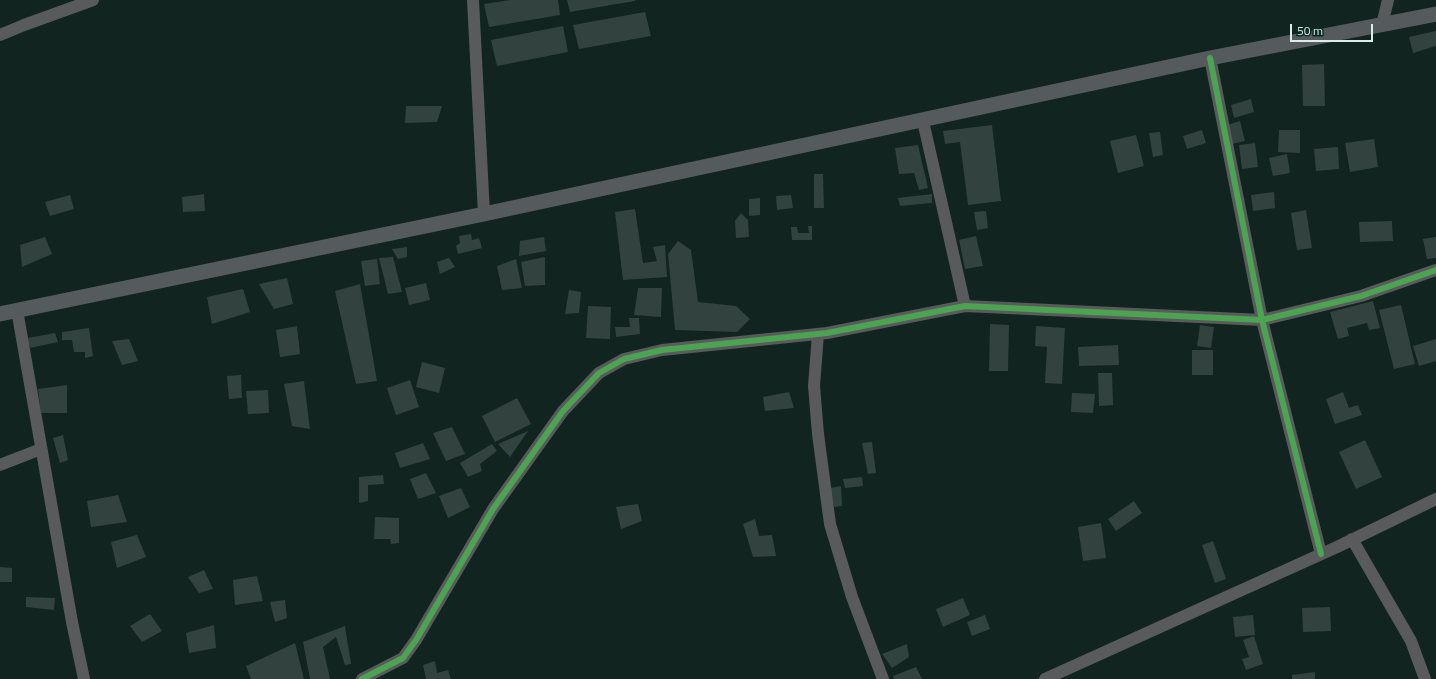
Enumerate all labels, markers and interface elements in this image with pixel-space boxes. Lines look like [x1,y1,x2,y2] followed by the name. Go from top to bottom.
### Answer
[1292,16,1375,42] scale bar
[1297,21,1323,40] text: 50 m

